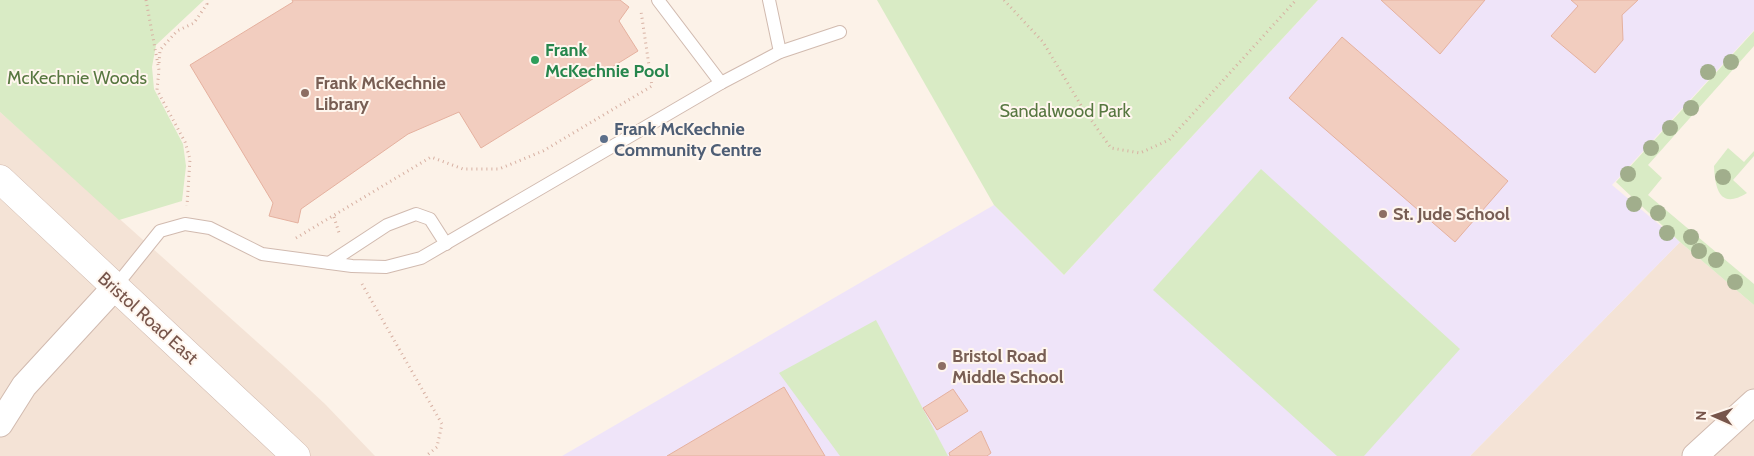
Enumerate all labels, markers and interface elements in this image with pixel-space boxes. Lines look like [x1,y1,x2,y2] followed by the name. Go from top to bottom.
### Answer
[545,39,669,82] place label: Frank McKechnie Pool
[529,54,541,66] marker: Frank McKechnie Pool
[7,67,147,89] park label: McKechnie Woods
[315,72,446,115] place label: Frank McKechnie Library
[299,87,311,99] marker: Frank McKechnie Library
[999,100,1132,122] park label: Sandalwood Park
[614,118,761,161] place label: Frank McKechnie Community Centre
[598,133,610,145] marker: Frank McKechnie Community Centre
[1393,203,1510,225] place label: St. Jude School
[1377,208,1389,220] marker: St. Jude School
[93,267,203,369] street label: Bristol Road East
[952,345,1064,388] place label: Bristol Road Middle School
[936,360,948,372] marker: Bristol Road Middle School
[1689,391,1739,441] north arrow
[1692,410,1710,421] text: N

